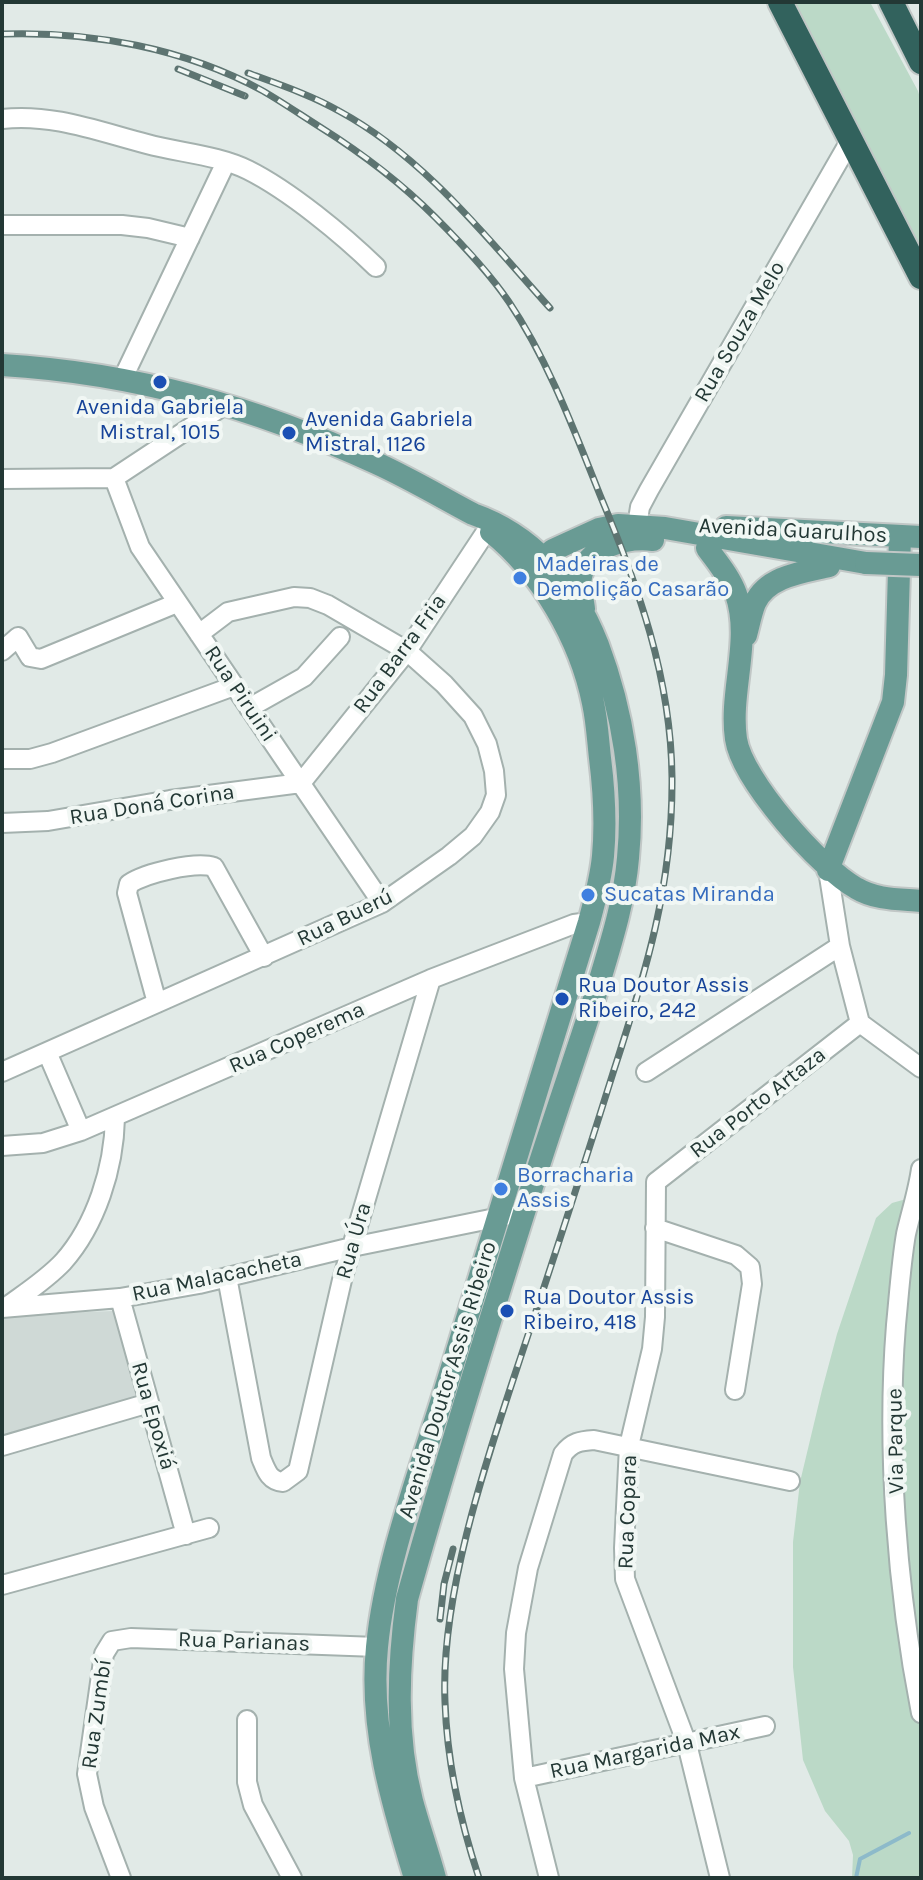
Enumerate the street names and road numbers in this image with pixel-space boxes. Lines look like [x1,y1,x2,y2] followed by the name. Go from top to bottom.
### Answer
[689,257,791,407] street label: Rua Souza Melo
[698,513,888,549] street label: Avenida Guarulhos
[348,589,452,719] street label: Rua Barra Fria
[198,641,282,747] street label: Rua Piruini
[68,779,236,831] street label: Rua Doná Corina
[293,883,397,953] street label: Rua Buerú
[225,996,369,1080] street label: Rua Coperema
[685,1042,831,1164] street label: Rua Porto Artaza
[330,1200,378,1282] street label: Rua Úra
[393,1238,503,1522] street label: Avenida Doutor Assis Ribeiro
[130,1246,304,1308] street label: Rua Malacacheta
[125,1359,181,1473] street label: Rua Epoxiá
[882,1388,910,1494] street label: Via Parque
[613,1454,643,1570] street label: Rua Copara
[178,1627,310,1657] street label: Rua Parianas
[76,1657,118,1771] street label: Rua Zumbí
[547,1719,743,1785] street label: Rua Margarida Max

